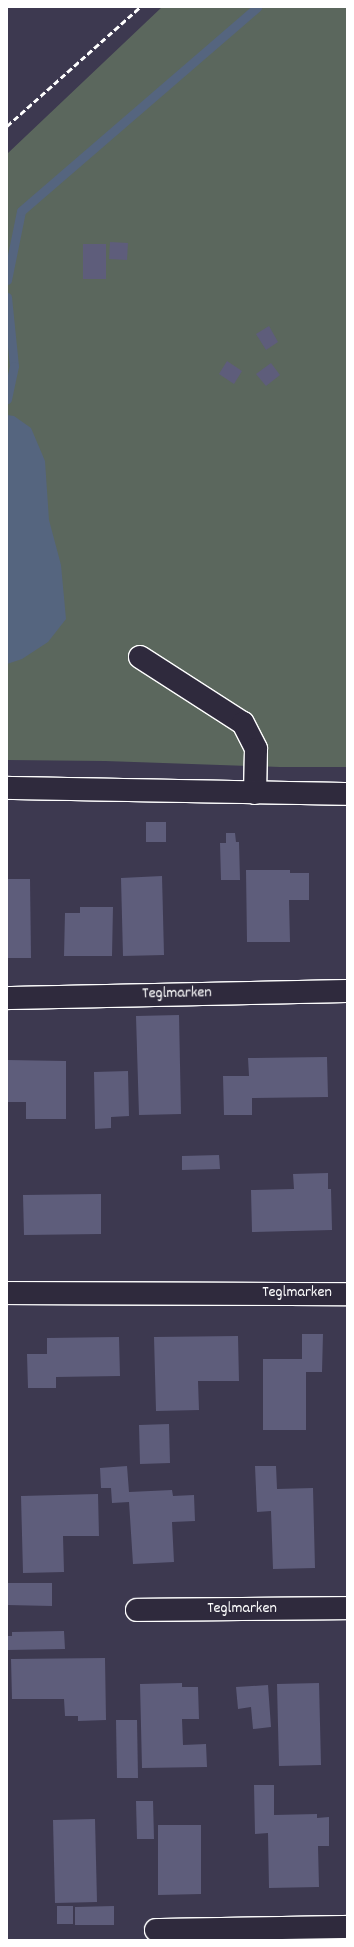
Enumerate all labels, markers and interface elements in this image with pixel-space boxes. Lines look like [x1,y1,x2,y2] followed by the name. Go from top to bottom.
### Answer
[142,984,212,1004] street label: Teglmarken
[262,1283,332,1303] street label: Teglmarken
[207,1599,277,1619] street label: Teglmarken

